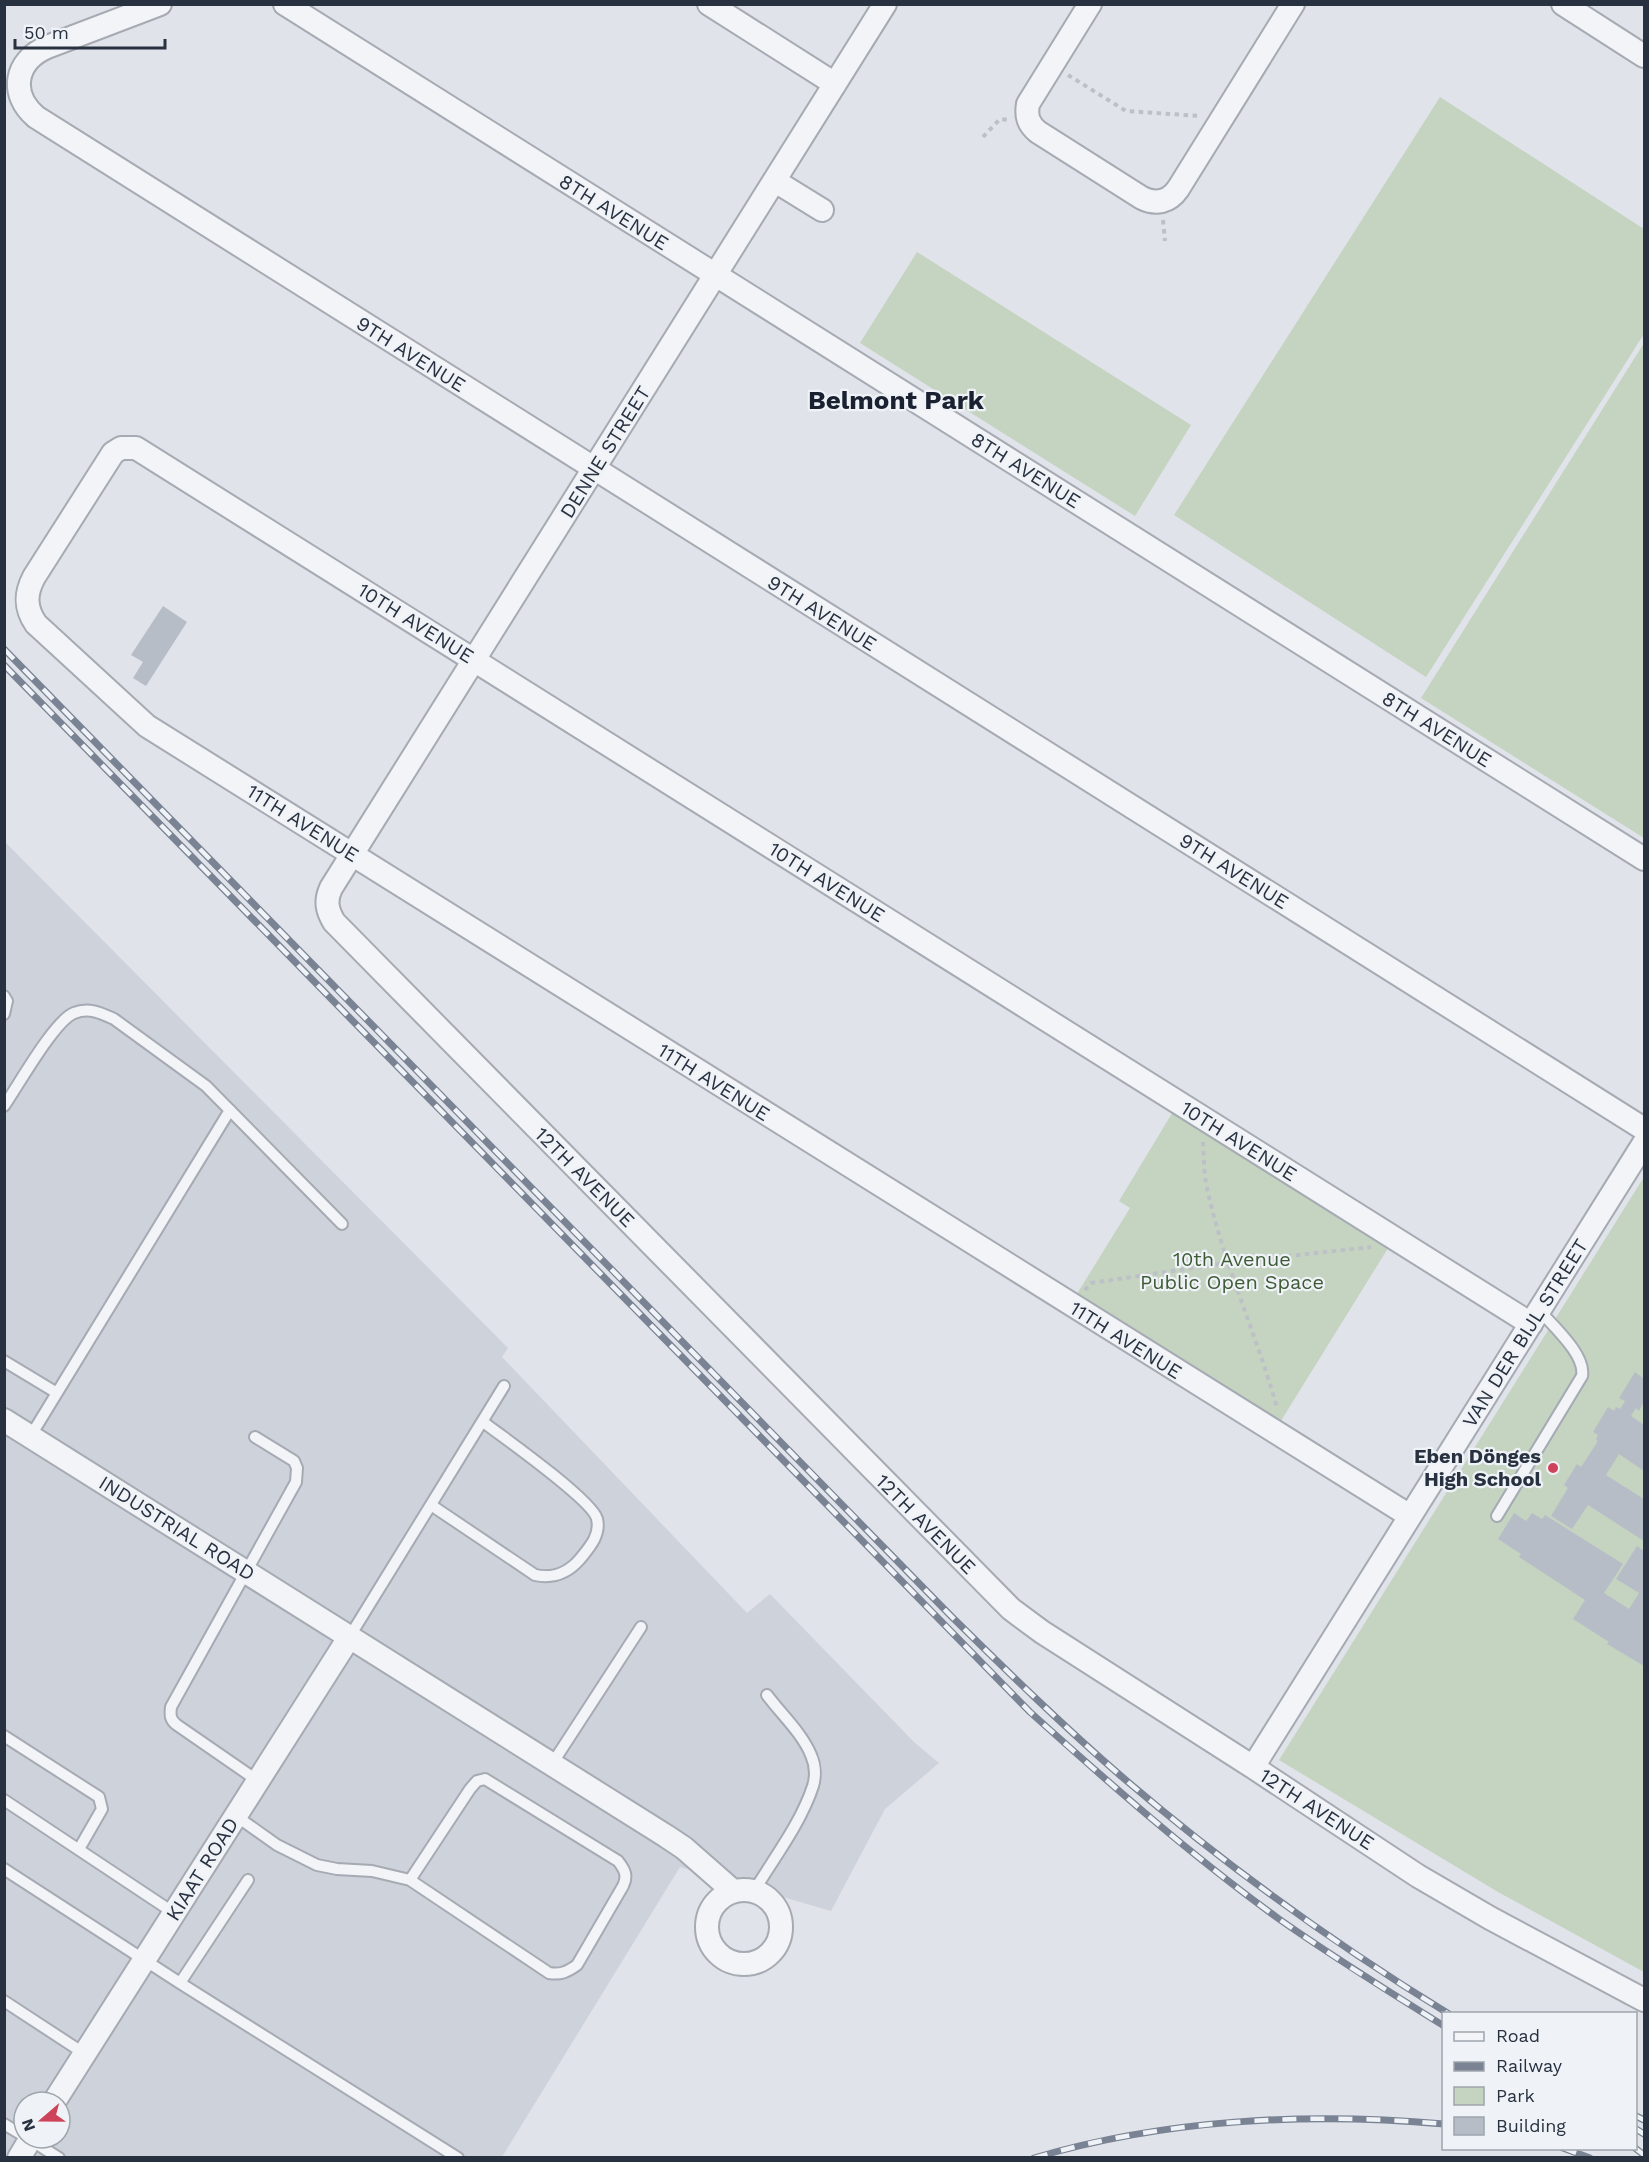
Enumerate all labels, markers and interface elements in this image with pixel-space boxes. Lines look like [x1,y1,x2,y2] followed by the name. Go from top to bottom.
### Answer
[15,12,165,50] scale bar
[24,22,69,43] text: 50 m
[555,169,673,255] street label: 8TH AVENUE
[352,311,470,397] street label: 9TH AVENUE
[555,381,655,523] street label: DENNE STREET
[808,385,985,415] district label: Belmont Park
[967,427,1085,513] street label: 8TH AVENUE
[763,570,881,656] street label: 9TH AVENUE
[354,578,478,668] street label: 10TH AVENUE
[1378,686,1496,772] street label: 8TH AVENUE
[242,779,364,867] street label: 11TH AVENUE
[1175,828,1293,914] street label: 9TH AVENUE
[765,837,889,927] street label: 10TH AVENUE
[653,1038,775,1126] street label: 11TH AVENUE
[1177,1096,1301,1186] street label: 10TH AVENUE
[530,1122,640,1232] street label: 12TH AVENUE
[1457,1234,1593,1432] street label: VAN DER BIJL STREET
[1140,1247,1324,1294] park label: 10th Avenue Public Open Space
[1065,1296,1187,1384] street label: 11TH AVENUE
[1414,1444,1541,1491] place label: Eben Dönges High School
[1546,1461,1560,1475] marker: Eben Dönges High School
[871,1469,981,1579] street label: 12TH AVENUE
[95,1470,259,1586] street label: INDUSTRIAL ROAD
[1255,1763,1379,1855] street label: 12TH AVENUE
[161,1813,243,1925] street label: KIAAT ROAD
[1442,2012,1637,2150] legend
[1496,2025,1540,2046] text: Road
[1496,2055,1563,2076] text: Railway
[1496,2085,1535,2106] text: Park
[12,2090,72,2150] north arrow
[1496,2115,1566,2136] text: Building
[17,2116,39,2134] text: N

